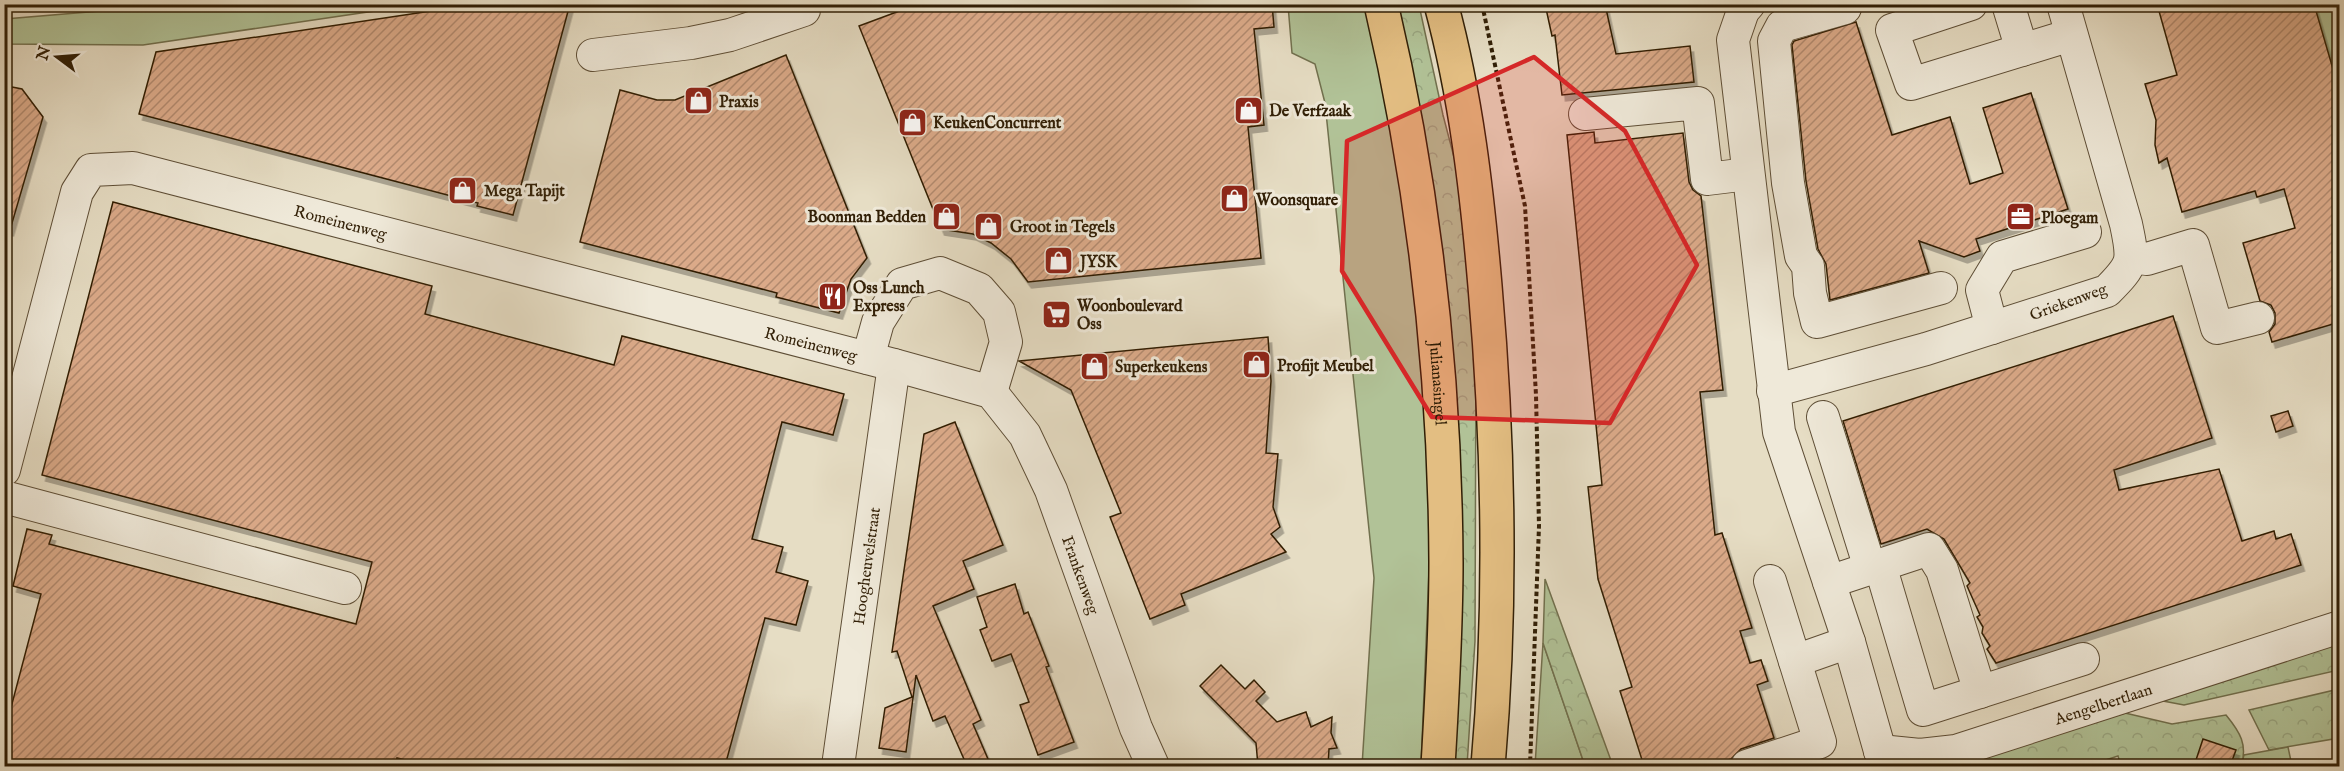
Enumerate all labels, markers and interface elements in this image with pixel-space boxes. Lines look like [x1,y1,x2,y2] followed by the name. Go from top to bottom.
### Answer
[27,27,87,87] north arrow
[33,44,56,64] text: N
[682,85,714,117] shop icon: Praxis
[719,93,759,113] place label: Praxis
[1232,94,1264,126] shop icon: De Verfzaak
[1269,102,1352,122] place label: De Verfzaak
[896,106,928,138] shop icon: KeukenConcurrent
[933,114,1062,134] place label: KeukenConcurrent
[447,174,479,206] shop icon: Mega Tapijt
[484,182,565,202] place label: Mega Tapijt
[1219,183,1251,215] shop icon: Woonsquare
[1255,191,1339,211] place label: Woonsquare
[931,200,963,232] shop icon: Boonman Bedden
[2004,201,2036,233] office icon: Ploegam
[291,202,389,245] street label: Romeinenweg
[808,208,926,228] place label: Boonman Bedden
[2041,209,2099,229] place label: Ploegam
[973,210,1005,242] shop icon: Groot in Tegels
[1010,218,1115,238] place label: Groot in Tegels
[1043,245,1075,277] shop icon: JYSK
[1078,253,1119,273] place label: JYSK
[853,279,925,317] place label: Oss Lunch Express
[816,280,848,312] restaurant icon: Oss Lunch Express
[2027,280,2110,326] street label: Griekenweg
[1076,297,1183,335] place label: Woonboulevard Oss
[1040,298,1072,330] supermarket icon: Woonboulevard Oss
[762,324,860,367] street label: Romeinenweg
[1423,339,1450,427] street label: Julianasingel
[1240,349,1272,381] shop icon: Profijt Meubel
[1078,350,1110,382] shop icon: Superkeukens
[1277,357,1374,377] place label: Profijt Meubel
[1115,358,1208,378] place label: Superkeukens
[850,506,886,626] street label: Hoogheuvelstraat
[1056,533,1103,618] street label: Frankenweg
[2052,680,2155,731] street label: Aengelbertlaan

